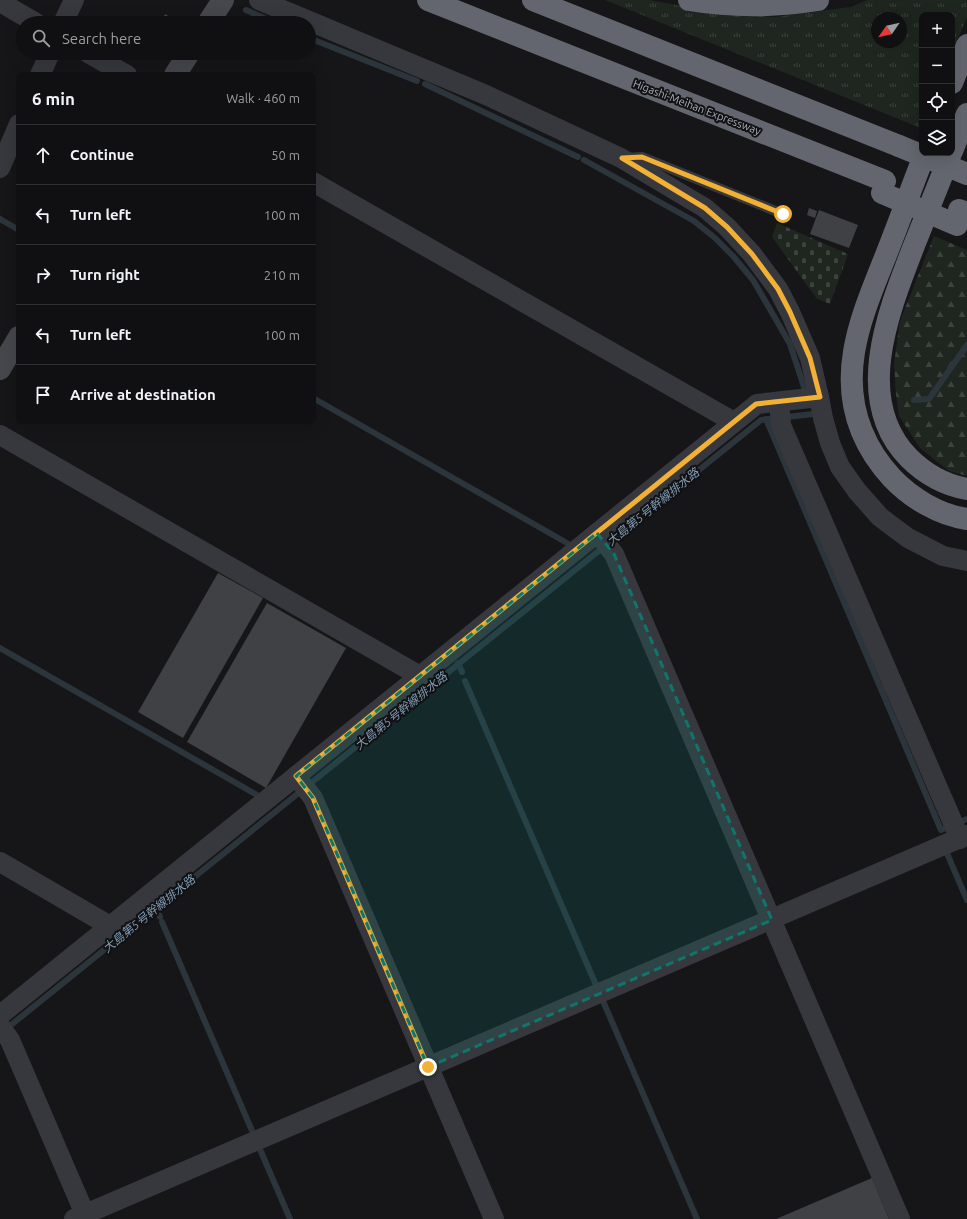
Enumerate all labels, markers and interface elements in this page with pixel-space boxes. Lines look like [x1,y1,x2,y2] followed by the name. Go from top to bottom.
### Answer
[871,12,907,48] north arrow
[919,12,955,156] map controls
[919,12,955,48] button: +
[16,16,316,60] search box
[30,27,52,49] icon: search
[62,30,141,47] text: Search here
[919,48,955,84] button: −
[631,77,763,137] street label: Higashi-Meihan Expressway
[919,84,955,120] button: locate
[32,89,75,108] text: 6 min
[226,91,300,105] text: Walk · 460 m
[919,120,955,156] button: layers
[32,144,54,166] icon: ahead
[70,146,134,163] text: Continue
[271,148,300,162] text: 50 m
[32,204,54,226] icon: left
[774,205,792,223] route start
[70,206,131,223] text: Turn left
[264,208,300,222] text: 100 m
[32,264,54,286] icon: right
[70,266,140,283] text: Turn right
[264,268,300,282] text: 210 m
[32,324,54,346] icon: left
[70,326,131,343] text: Turn left
[264,328,300,342] text: 100 m
[32,384,54,406] icon: arrive
[70,386,216,403] text: Arrive at destination
[604,465,702,548] water label: 大島第5号幹線排水路
[352,669,450,752] water label: 大島第5号幹線排水路
[100,872,198,955] water label: 大島第5号幹線排水路
[419,1058,437,1076] route end

